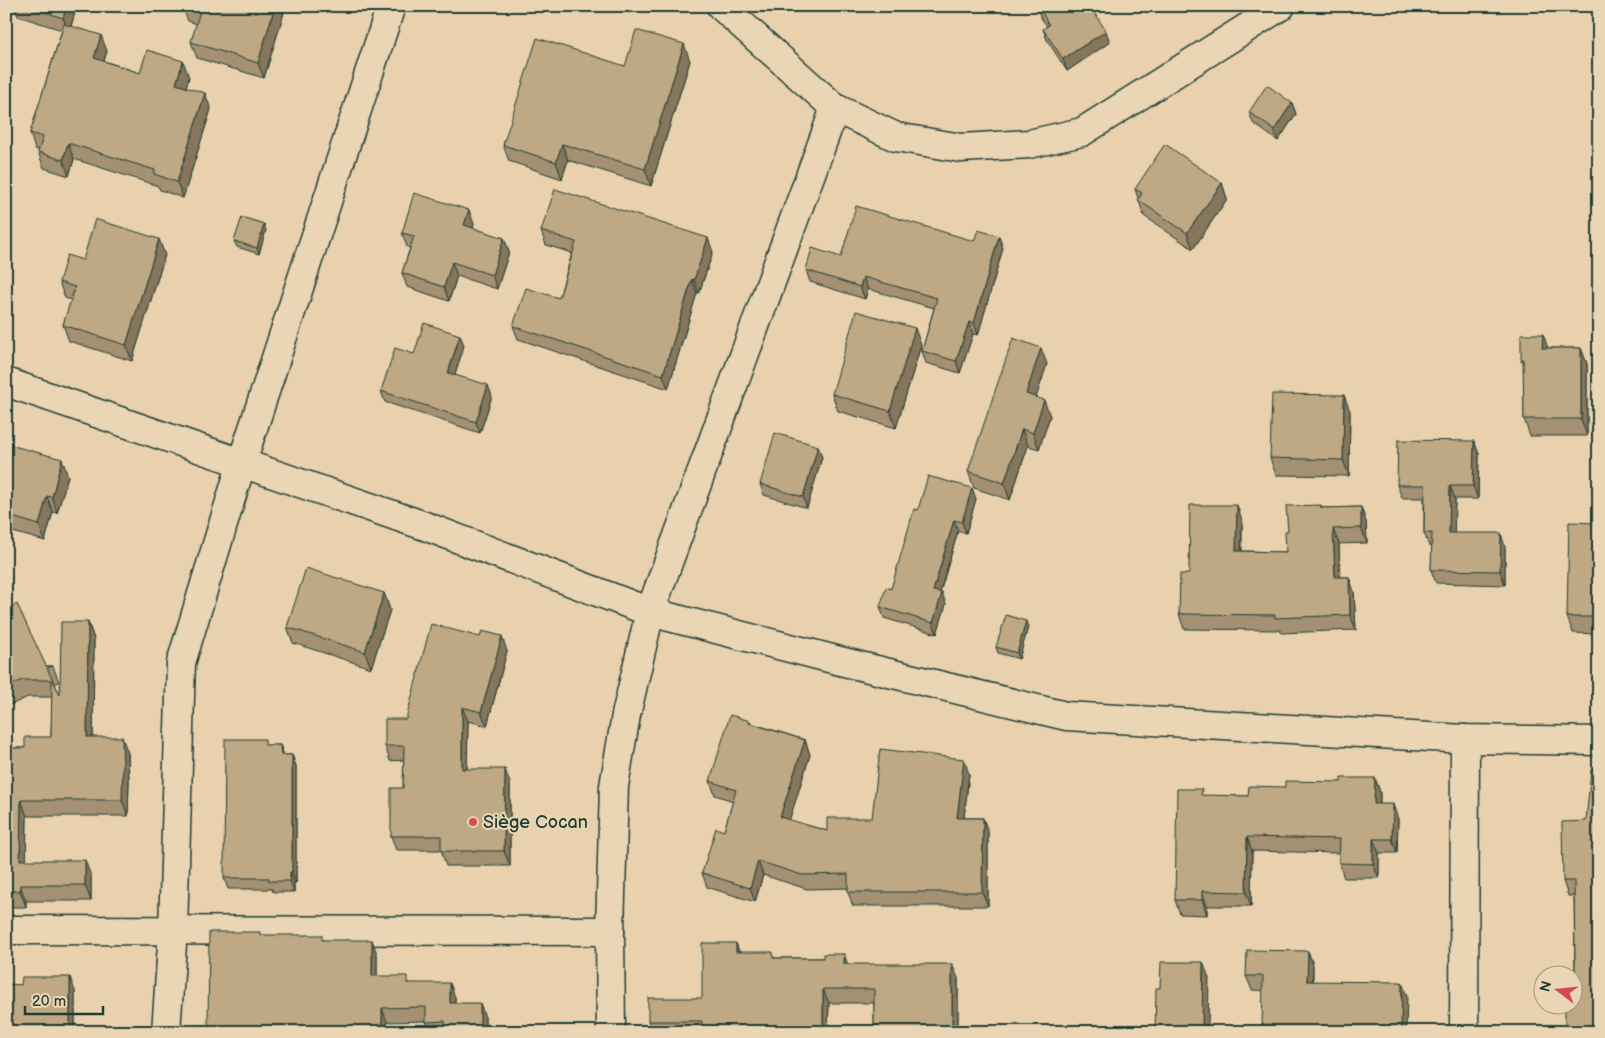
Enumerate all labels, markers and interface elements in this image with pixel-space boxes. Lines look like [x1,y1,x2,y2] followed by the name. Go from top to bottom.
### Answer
[483,812,588,833] place label: Siège Cocan
[467,816,479,828] marker: Siège Cocan
[1532,966,1582,1016] north arrow
[1536,979,1556,994] text: N
[25,983,102,1015] scale bar
[32,992,66,1011] text: 20 m

